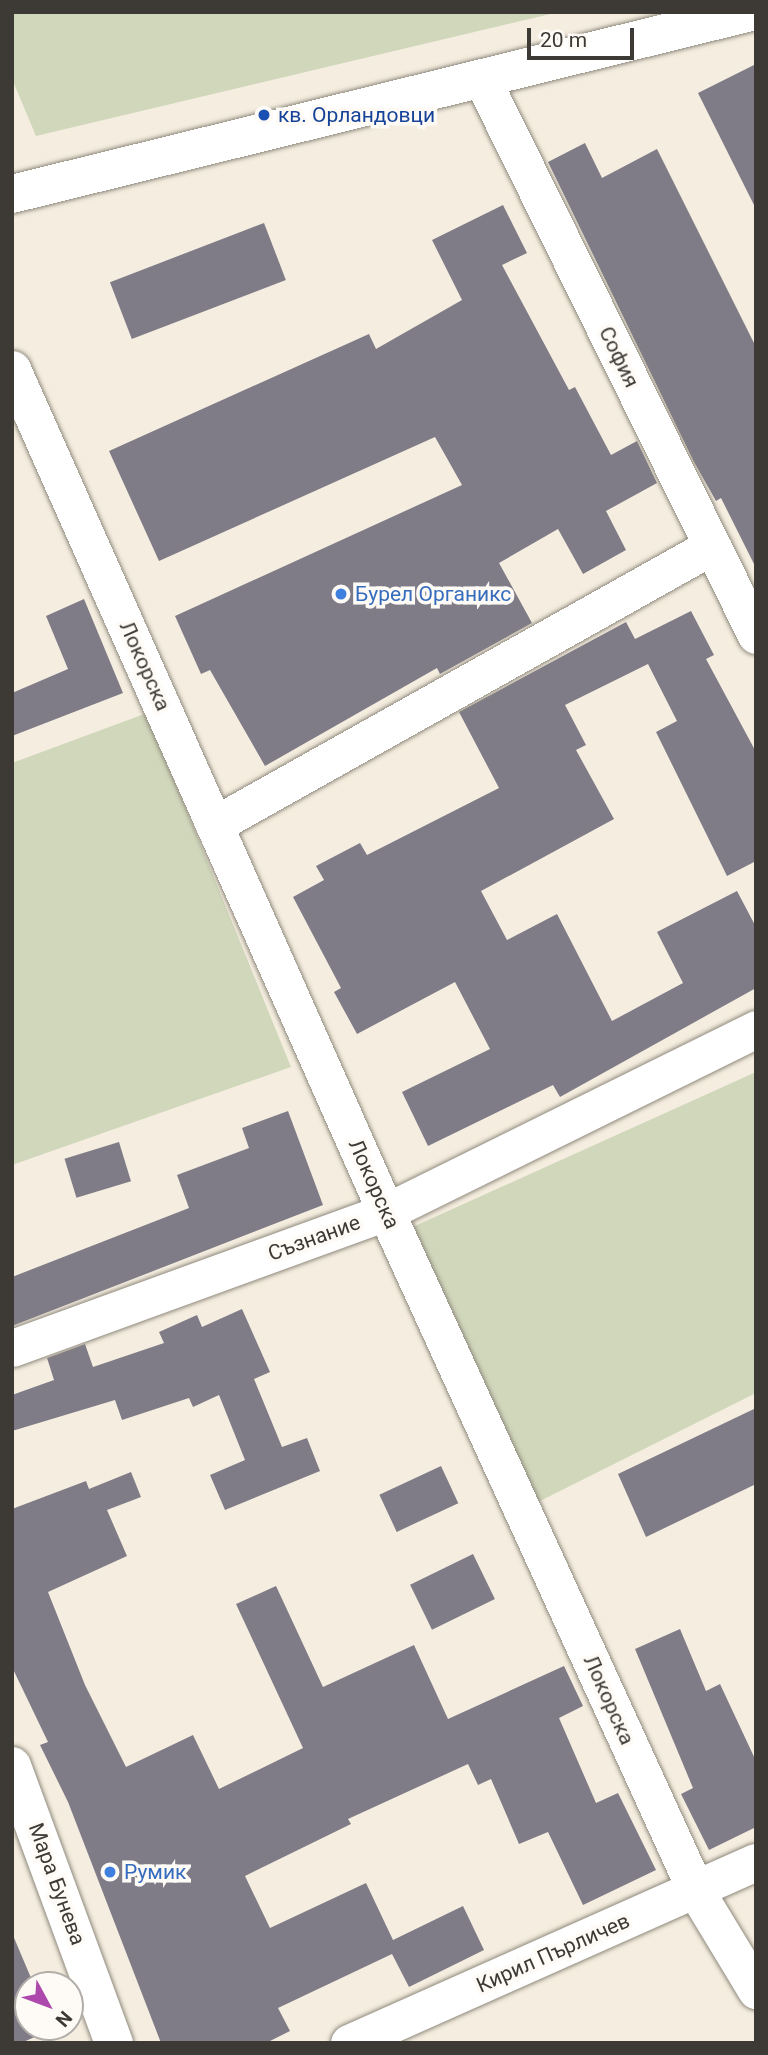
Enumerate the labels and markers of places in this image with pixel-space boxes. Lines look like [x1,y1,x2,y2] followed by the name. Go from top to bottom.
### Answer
[278,102,435,128] place label: кв. Орландовци
[256,107,272,123] marker: кв. Орландовци
[355,581,511,607] place label: Бурел Органикс
[333,586,349,602] marker: Бурел Органикс
[124,1859,186,1885] place label: Румик
[102,1864,118,1880] marker: Румик

